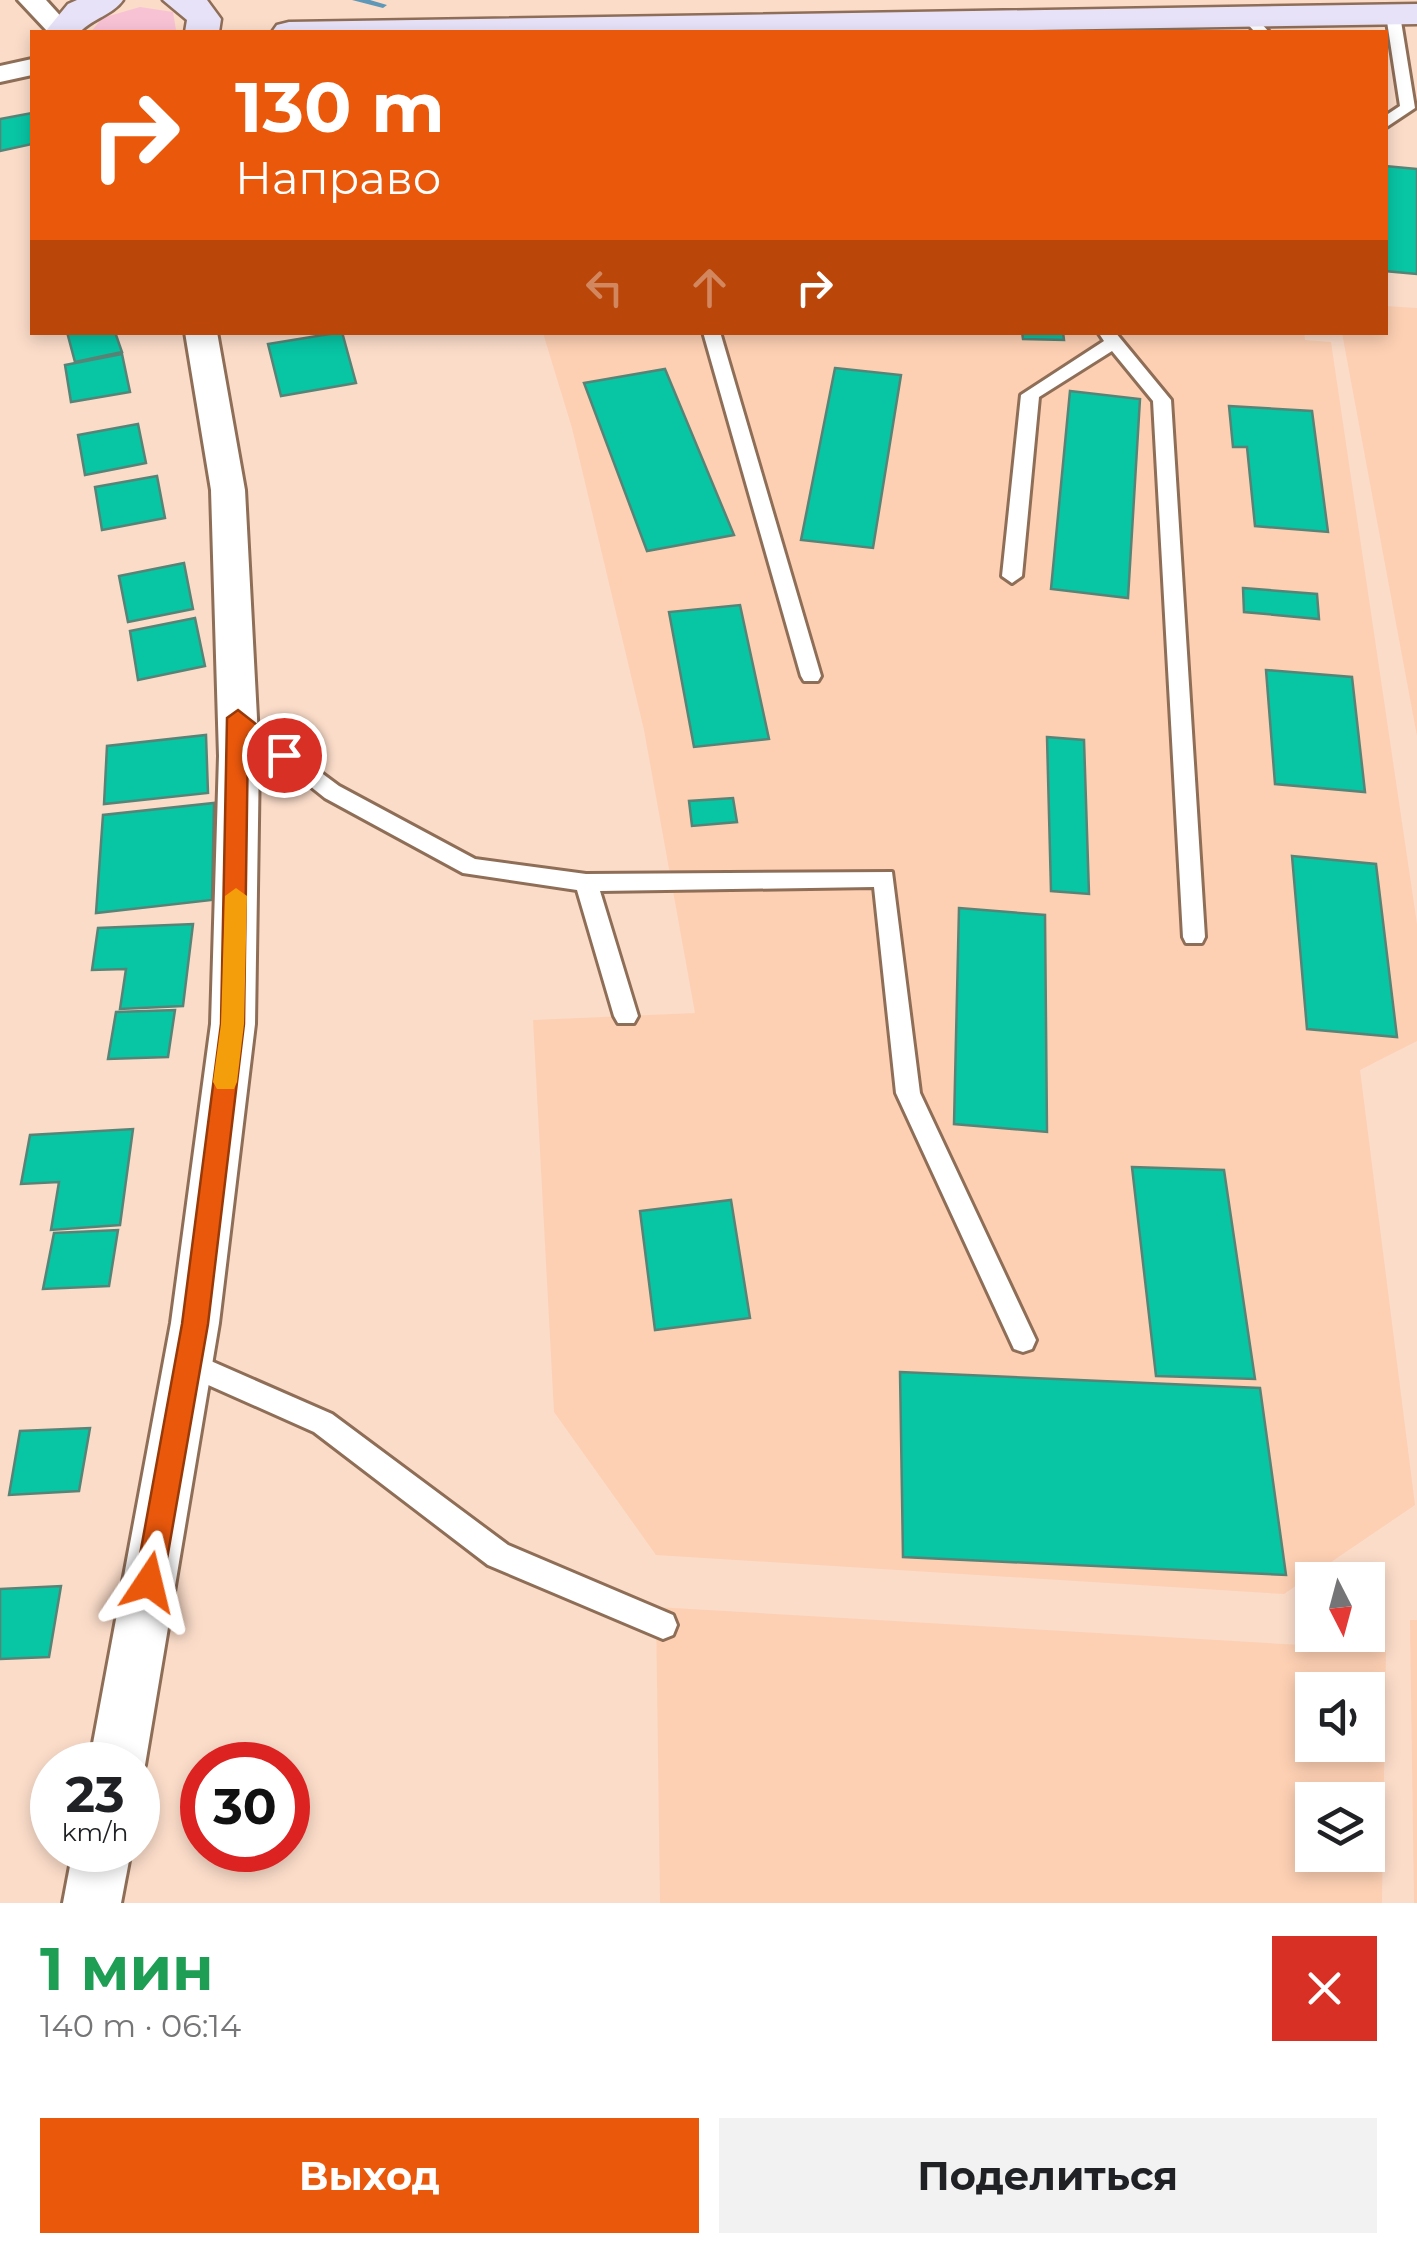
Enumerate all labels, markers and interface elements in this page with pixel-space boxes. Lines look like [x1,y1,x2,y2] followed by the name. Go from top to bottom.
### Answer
[235,64,445,150] text: 130 m
[70,70,200,200] icon: right
[235,150,441,205] text: Направо
[577,260,632,315] icon: left
[682,260,737,315] icon: ahead
[787,260,842,315] icon: right
[242,713,327,798] pin
[257,728,312,783] icon: arrive
[97,1530,201,1634] position arrow
[1295,1562,1385,1652] north arrow
[1295,1562,1385,1872] map controls
[1295,1672,1385,1762] button: sound
[180,1742,310,1872] speed limit sign: 30
[65,1764,125,1825] text: 23
[1295,1782,1385,1872] button: layers
[62,1817,128,1847] text: km/h
[40,1932,214,2005] text: 1 мин
[1272,1936,1377,2041] button: close
[40,2006,241,2045] text: 140 m · 06:14
[40,2118,699,2233] button: Выход
[719,2118,1377,2233] button: Поделиться

